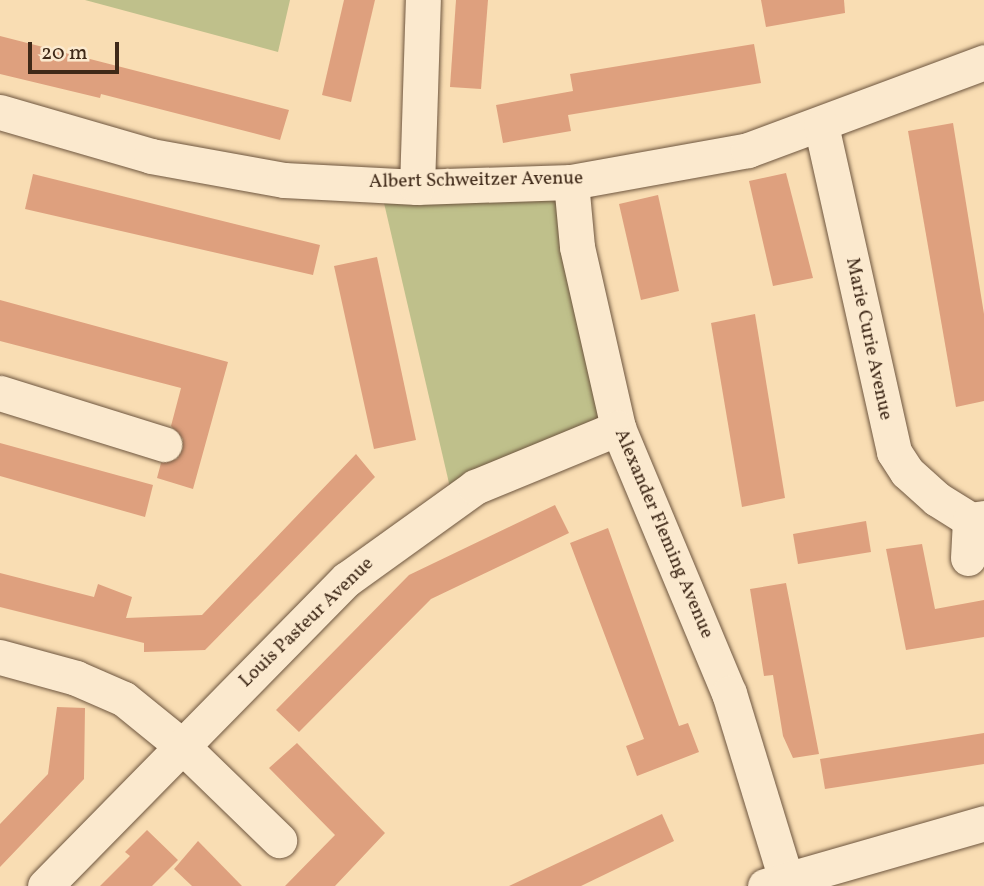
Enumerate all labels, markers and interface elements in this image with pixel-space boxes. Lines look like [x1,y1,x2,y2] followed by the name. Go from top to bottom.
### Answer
[32,28,122,72] scale bar
[41,39,87,68] text: 20 m
[369,168,583,194] street label: Albert Schweitzer Avenue
[840,256,896,422] street label: Marie Curie Avenue
[609,426,717,642] street label: Alexander Fleming Avenue
[235,553,379,693] street label: Louis Pasteur Avenue

